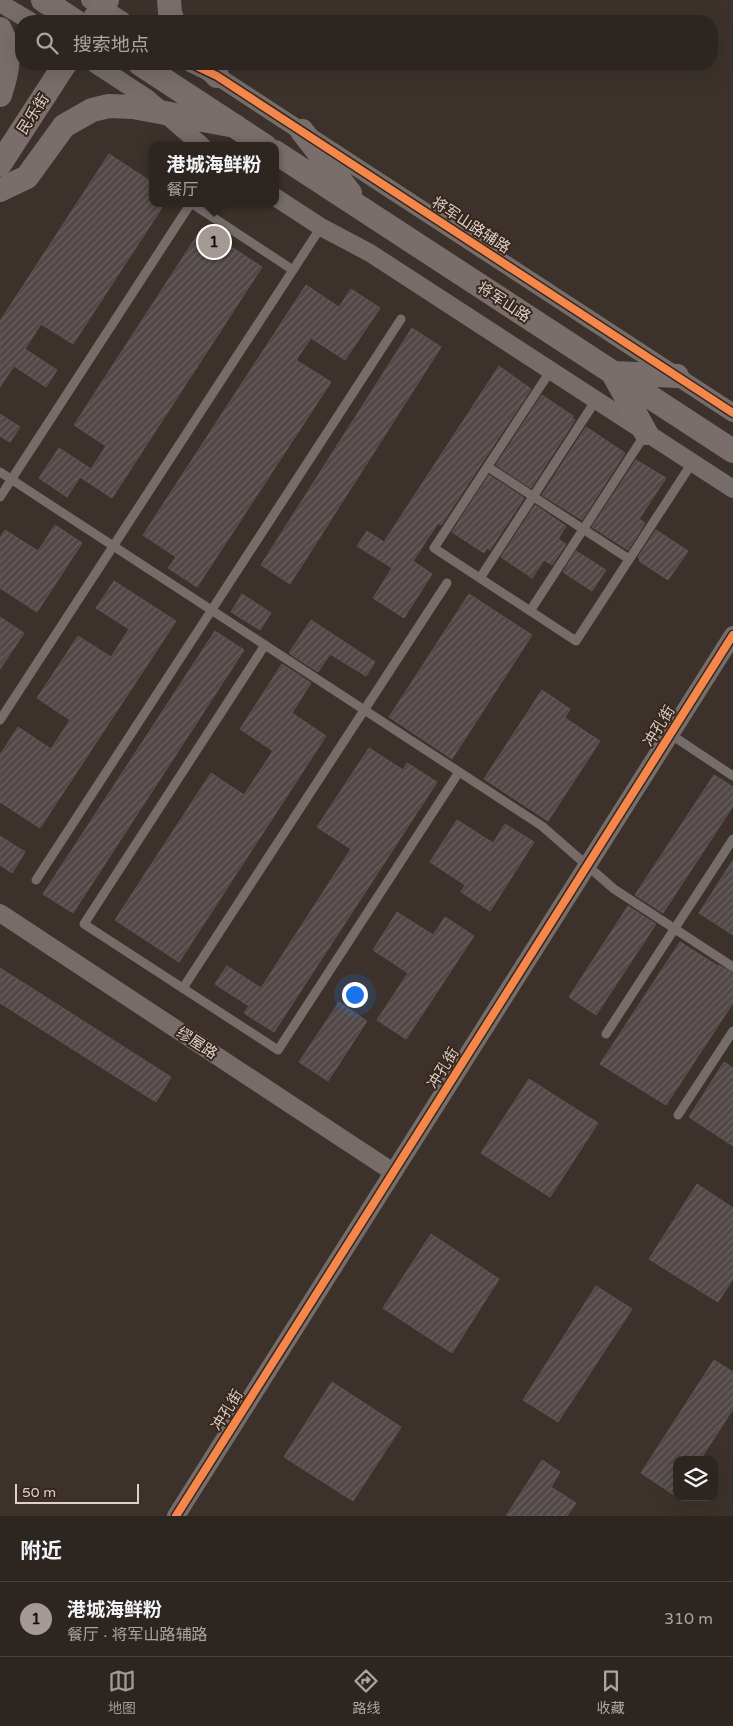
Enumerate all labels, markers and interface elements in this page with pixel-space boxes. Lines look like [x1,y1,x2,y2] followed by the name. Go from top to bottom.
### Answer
[15,15,718,70] search box
[33,29,61,57] icon: search
[73,34,149,56] text: 搜索地点
[13,90,53,138] street label: 民乐街
[149,142,279,207] popup
[166,154,262,176] text: 港城海鲜粉
[166,180,199,200] text: 餐厅
[428,193,514,257] street label: 将军山路辅路
[198,223,230,261] pin: 1
[474,278,534,326] street label: 将军山路
[639,702,679,750] street label: 冲孔街
[342,982,368,1008] your location
[173,1023,221,1063] street label: 缪屋路
[423,1044,463,1092] street label: 冲孔街
[207,1386,247,1434] street label: 冲孔街
[673,1456,718,1501] map controls
[673,1456,718,1501] button: layers
[15,1481,139,1504] scale bar
[22,1484,56,1501] text: 50 m
[20,1539,62,1564] text: 附近
[67,1599,162,1621] text: 港城海鲜粉
[31,1609,41,1629] text: 1
[664,1609,713,1629] text: 310 m
[67,1625,207,1645] text: 餐厅 · 将军山路辅路
[108,1667,136,1717] tab: 地图
[352,1667,380,1717] tab: 路线
[597,1667,625,1717] tab: 收藏

